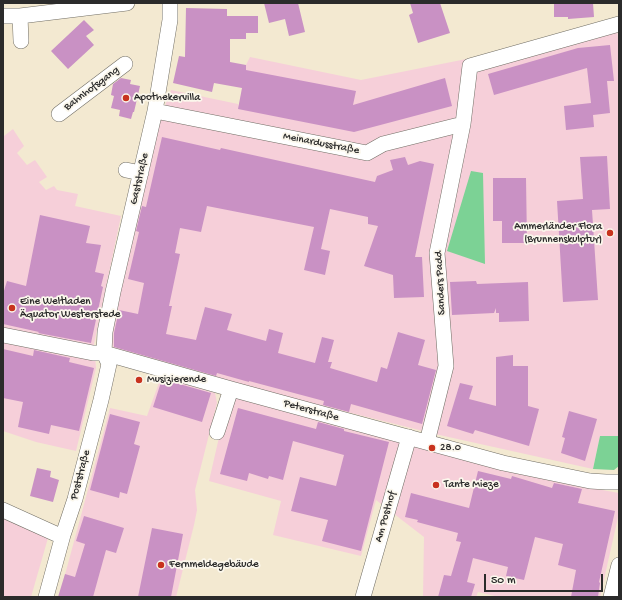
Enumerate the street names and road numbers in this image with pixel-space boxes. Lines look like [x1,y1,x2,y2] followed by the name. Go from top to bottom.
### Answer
[62,64,122,114] street label: Bahnhofsgang
[282,130,360,158] street label: Meinardusstraße
[128,152,152,206] street label: Gaststraße
[433,251,449,315] street label: Sanders Padd
[282,397,340,425] street label: Peterstraße
[68,449,94,501] street label: Poststraße
[372,490,400,544] street label: Am Posthof

